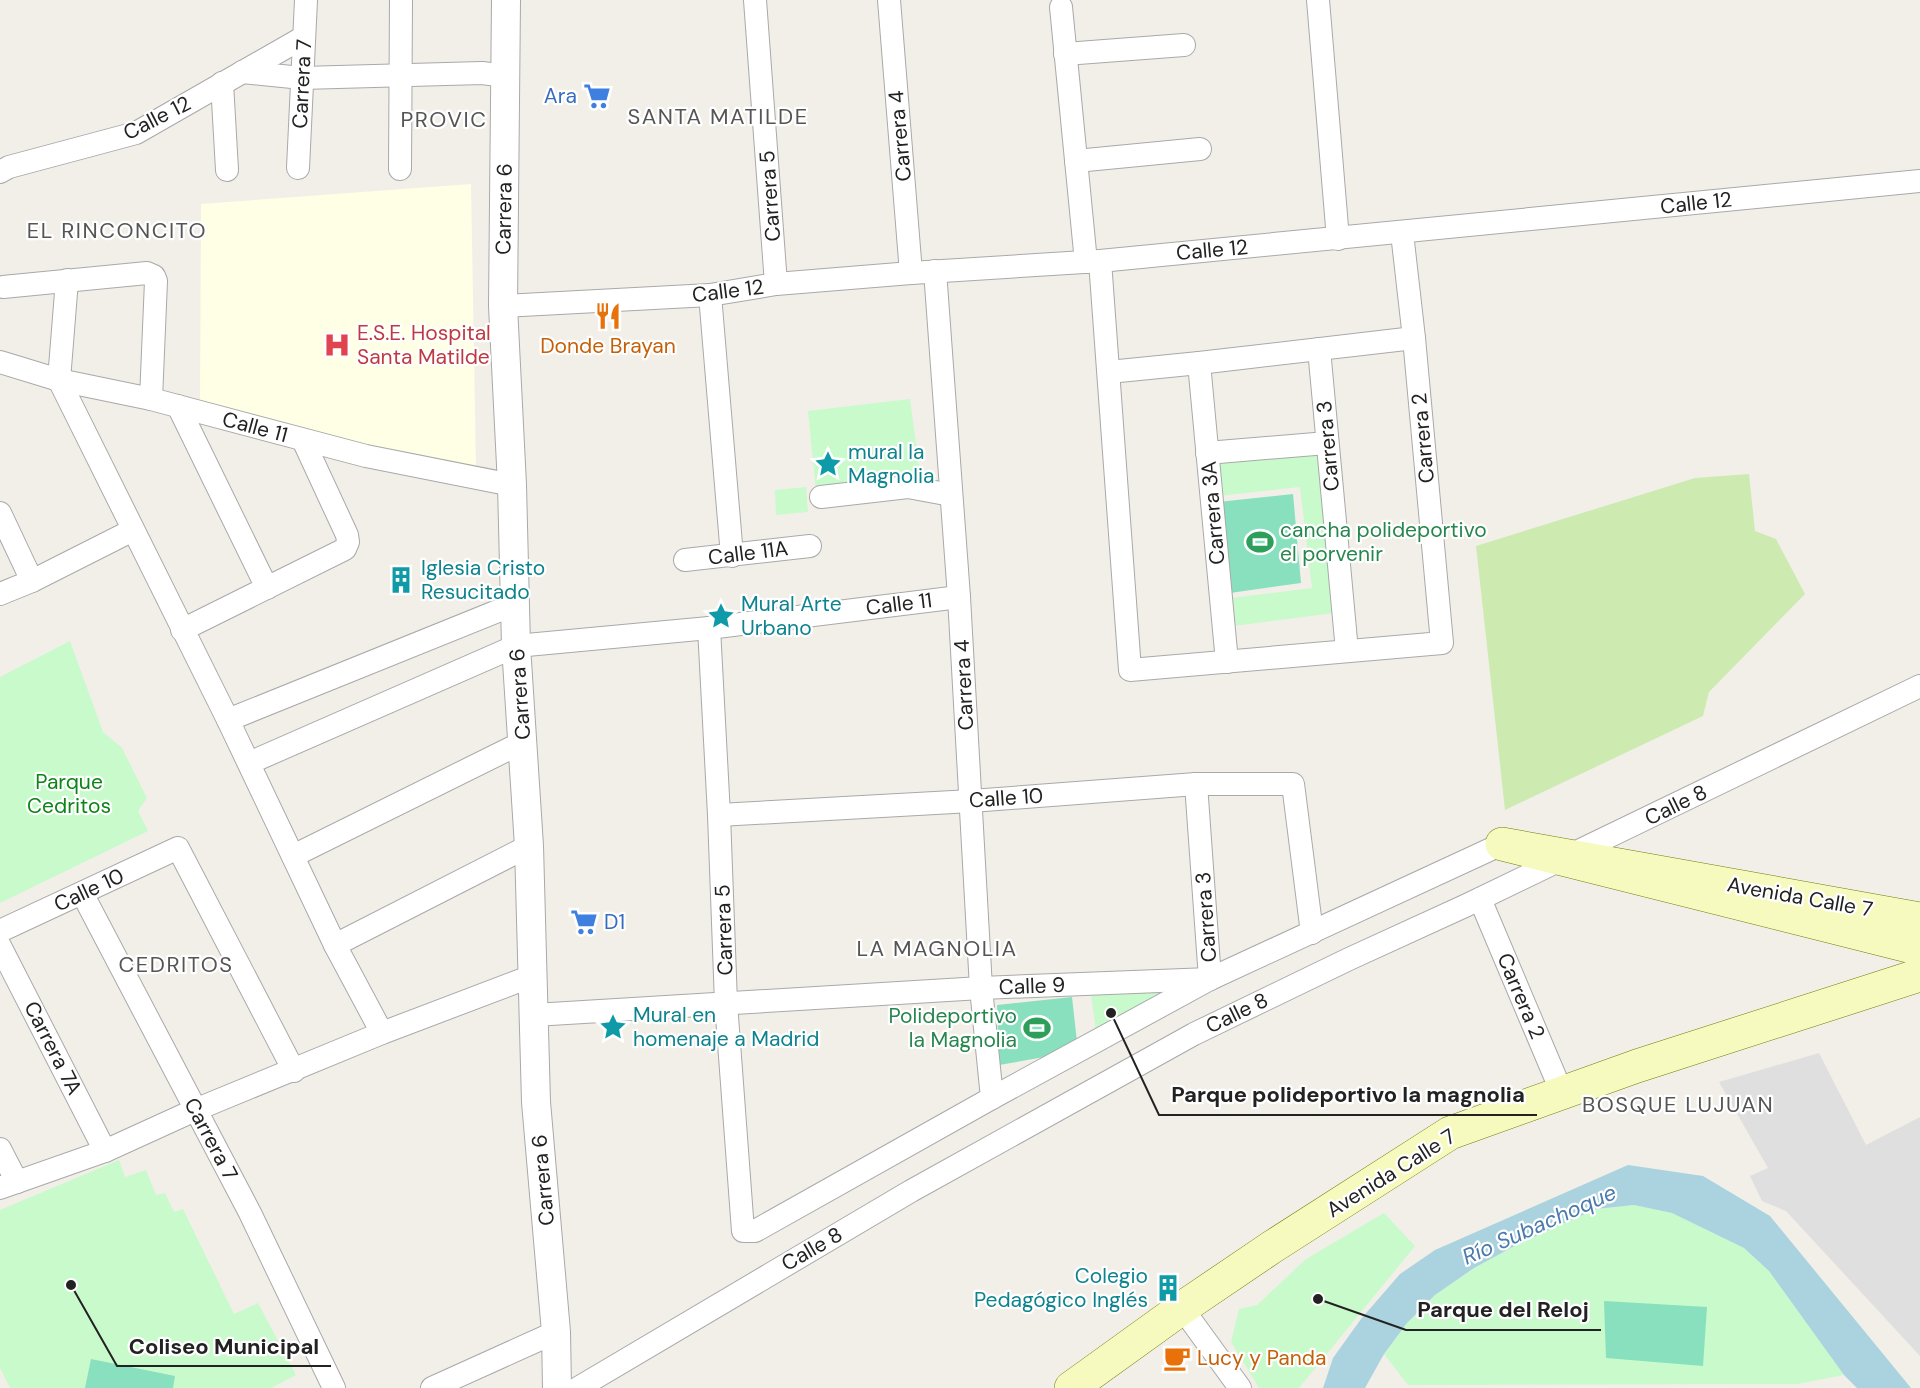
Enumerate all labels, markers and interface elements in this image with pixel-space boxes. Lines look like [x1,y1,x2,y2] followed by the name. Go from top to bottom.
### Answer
[286,39,318,129] street label: Carrera 7
[582,81,612,111] supermarket icon: Ara
[544,82,577,110] place label: Ara
[119,89,195,147] street label: Calle 12
[882,89,918,183] street label: Carrera 4
[627,102,809,131] district label: SANTA MATILDE
[401,105,487,134] district label: PROVIC
[753,150,787,242] street label: Carrera 5
[489,163,519,255] street label: Carrera 6
[1659,185,1733,221] street label: Calle 12
[27,216,207,245] district label: EL RINCONCITO
[1175,233,1249,267] street label: Calle 12
[691,273,765,309] street label: Calle 12
[593,301,623,331] restaurant icon: Donde Brayan
[357,319,491,371] place label: E.S.E. Hospital Santa Matilde
[322,330,352,360] hospital icon: E.S.E. Hospital Santa Matilde
[540,332,676,360] place label: Donde Brayan
[1405,392,1441,484] street label: Carrera 2
[1310,400,1346,492] street label: Carrera 3
[219,405,291,449] street label: Calle 11
[848,438,934,490] place label: mural la Magnolia
[813,449,843,479] place icon: mural la Magnolia
[1195,460,1231,566] street label: Carrera 3A
[1280,516,1487,568] place label: cancha polideportivo el porvenir
[1245,527,1275,557] sports icon: cancha polideportivo el porvenir
[706,534,790,572] street label: Calle 11A
[421,554,545,606] place label: Iglesia Cristo Resucitado
[386,565,416,595] building icon: Iglesia Cristo Resucitado
[864,586,934,622] street label: Calle 11
[741,590,842,642] place label: Mural Arte Urbano
[706,601,736,631] place icon: Mural Arte Urbano
[948,639,980,731] street label: Carrera 4
[503,647,537,741] street label: Carrera 6
[27,768,111,820] park label: Parque Cedritos
[1640,778,1712,832] street label: Calle 8
[968,781,1044,815] street label: Calle 10
[49,862,129,918] street label: Calle 10
[1725,870,1875,924] street label: Avenida Calle 7
[1189,871,1223,963] street label: Carrera 3
[708,884,740,976] street label: Carrera 5
[569,907,599,937] supermarket icon: D1
[604,908,625,936] place label: D1
[856,934,1018,963] district label: LA MAGNOLIA
[1490,949,1552,1043] street label: Carrera 2
[119,950,233,979] district label: CEDRITOS
[998,971,1066,1001] street label: Calle 9
[1201,986,1273,1040] street label: Calle 8
[17,996,89,1100] street label: Carrera 7A
[633,1001,820,1053] place label: Mural en homenaje a Madrid
[889,1002,1017,1054] place label: Polideportivo la Magnolia
[598,1012,628,1042] place icon: Mural en homenaje a Madrid
[1022,1013,1052,1043] sports icon: Polideportivo la Magnolia
[1159,1075,1537,1115] callout: Parque polideportivo la magnolia
[1171,1080,1525,1109] text: Parque polideportivo la magnolia
[1582,1090,1774,1119] district label: BOSQUE LUJUAN
[178,1093,244,1185] street label: Carrera 7
[1321,1122,1461,1224] street label: Avenida Calle 7
[525,1133,561,1227] street label: Carrera 6
[1458,1177,1621,1271] water label: Río Subachoque
[776,1220,848,1278] street label: Calle 8
[974,1262,1148,1314] place label: Colegio Pedagógico Inglés
[1153,1273,1183,1303] building icon: Colegio Pedagógico Inglés
[1406,1290,1601,1330] callout: Parque del Reloj
[1417,1295,1589,1324] text: Parque del Reloj
[117,1326,331,1366] callout: Coliseo Municipal
[129,1332,319,1361] text: Coliseo Municipal
[1162,1343,1192,1373] cafe icon: Lucy y Panda
[1197,1344,1326,1372] place label: Lucy y Panda

